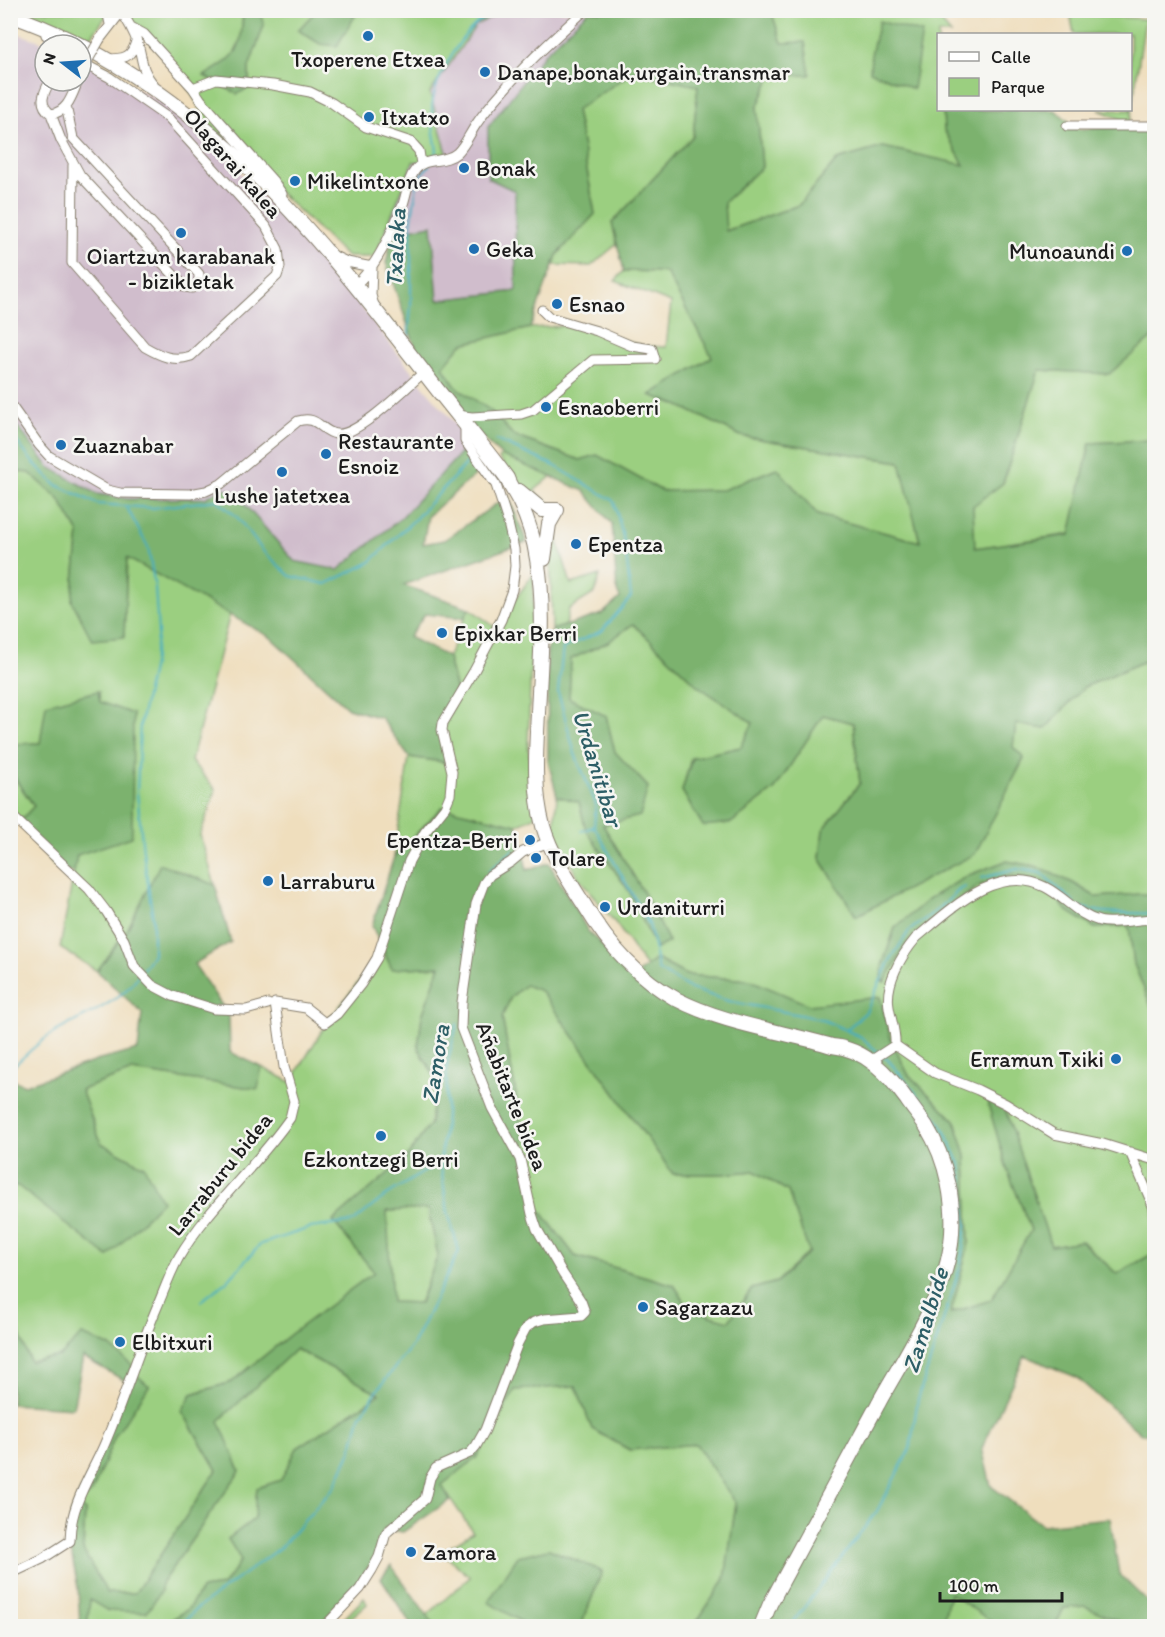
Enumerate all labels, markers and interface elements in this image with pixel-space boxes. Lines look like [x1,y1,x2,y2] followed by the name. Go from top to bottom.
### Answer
[361,29,375,43] marker: Txoperene Etxea
[33,33,93,93] north arrow
[937,33,1132,111] legend
[291,46,446,73] place label: Txoperene Etxea
[991,46,1031,68] text: Calle
[38,51,60,67] text: N
[497,59,791,86] place label: Danape,bonak,urgain,transmar
[478,65,492,79] marker: Danape,bonak,urgain,transmar
[991,76,1045,98] text: Parque
[178,102,288,224] street label: Olagarai kalea
[381,104,450,131] place label: Itxatxo
[362,110,376,124] marker: Itxatxo
[476,155,536,182] place label: Bonak
[457,161,471,175] marker: Bonak
[307,168,429,195] place label: Mikelintxone
[288,174,302,188] marker: Mikelintxone
[378,207,412,288] water label: Txalaka
[174,226,188,240] marker: Oiartzun karabanak - bizikletak
[486,236,534,263] place label: Geka
[1009,238,1115,265] place label: Munoaundi
[467,242,481,256] marker: Geka
[87,243,276,295] place label: Oiartzun karabanak - bizikletak
[1120,244,1134,258] marker: Munoaundi
[569,291,625,318] place label: Esnao
[550,297,564,311] marker: Esnao
[558,394,659,421] place label: Esnaoberri
[539,400,553,414] marker: Esnaoberri
[338,428,454,480] place label: Restaurante Esnoiz
[73,432,174,459] place label: Zuaznabar
[54,438,68,452] marker: Zuaznabar
[319,447,333,461] marker: Restaurante Esnoiz
[275,465,289,479] marker: Lushe jatetxea
[214,482,351,509] place label: Lushe jatetxea
[588,531,663,558] place label: Epentza
[569,537,583,551] marker: Epentza
[454,620,577,647] place label: Epixkar Berri
[435,626,449,640] marker: Epixkar Berri
[567,706,630,832] water label: Urdanitibar
[387,827,518,854] place label: Epentza-Berri
[523,833,537,847] marker: Epentza-Berri
[548,845,605,872] place label: Tolare
[529,851,543,865] marker: Tolare
[280,868,375,895] place label: Larraburu
[261,874,275,888] marker: Larraburu
[617,894,725,921] place label: Urdaniturri
[598,900,612,914] marker: Urdaniturri
[470,1018,554,1175] street label: Añabitarte bidea
[414,1022,456,1106] water label: Zamora
[970,1046,1104,1073] place label: Erramun Txiki
[1109,1052,1123,1066] marker: Erramun Txiki
[162,1106,278,1241] street label: Larraburu bidea
[374,1129,388,1143] marker: Ezkontzegi Berri
[303,1146,459,1173] place label: Ezkontzegi Berri
[895,1263,955,1376] water label: Zamalbide
[655,1294,753,1321] place label: Sagarzazu
[636,1300,650,1314] marker: Sagarzazu
[132,1329,213,1356] place label: Elbitxuri
[113,1335,127,1349] marker: Elbitxuri
[423,1539,497,1566] place label: Zamora
[404,1545,418,1559] marker: Zamora
[940,1565,1062,1603] scale bar
[949,1575,999,1597] text: 100 m

